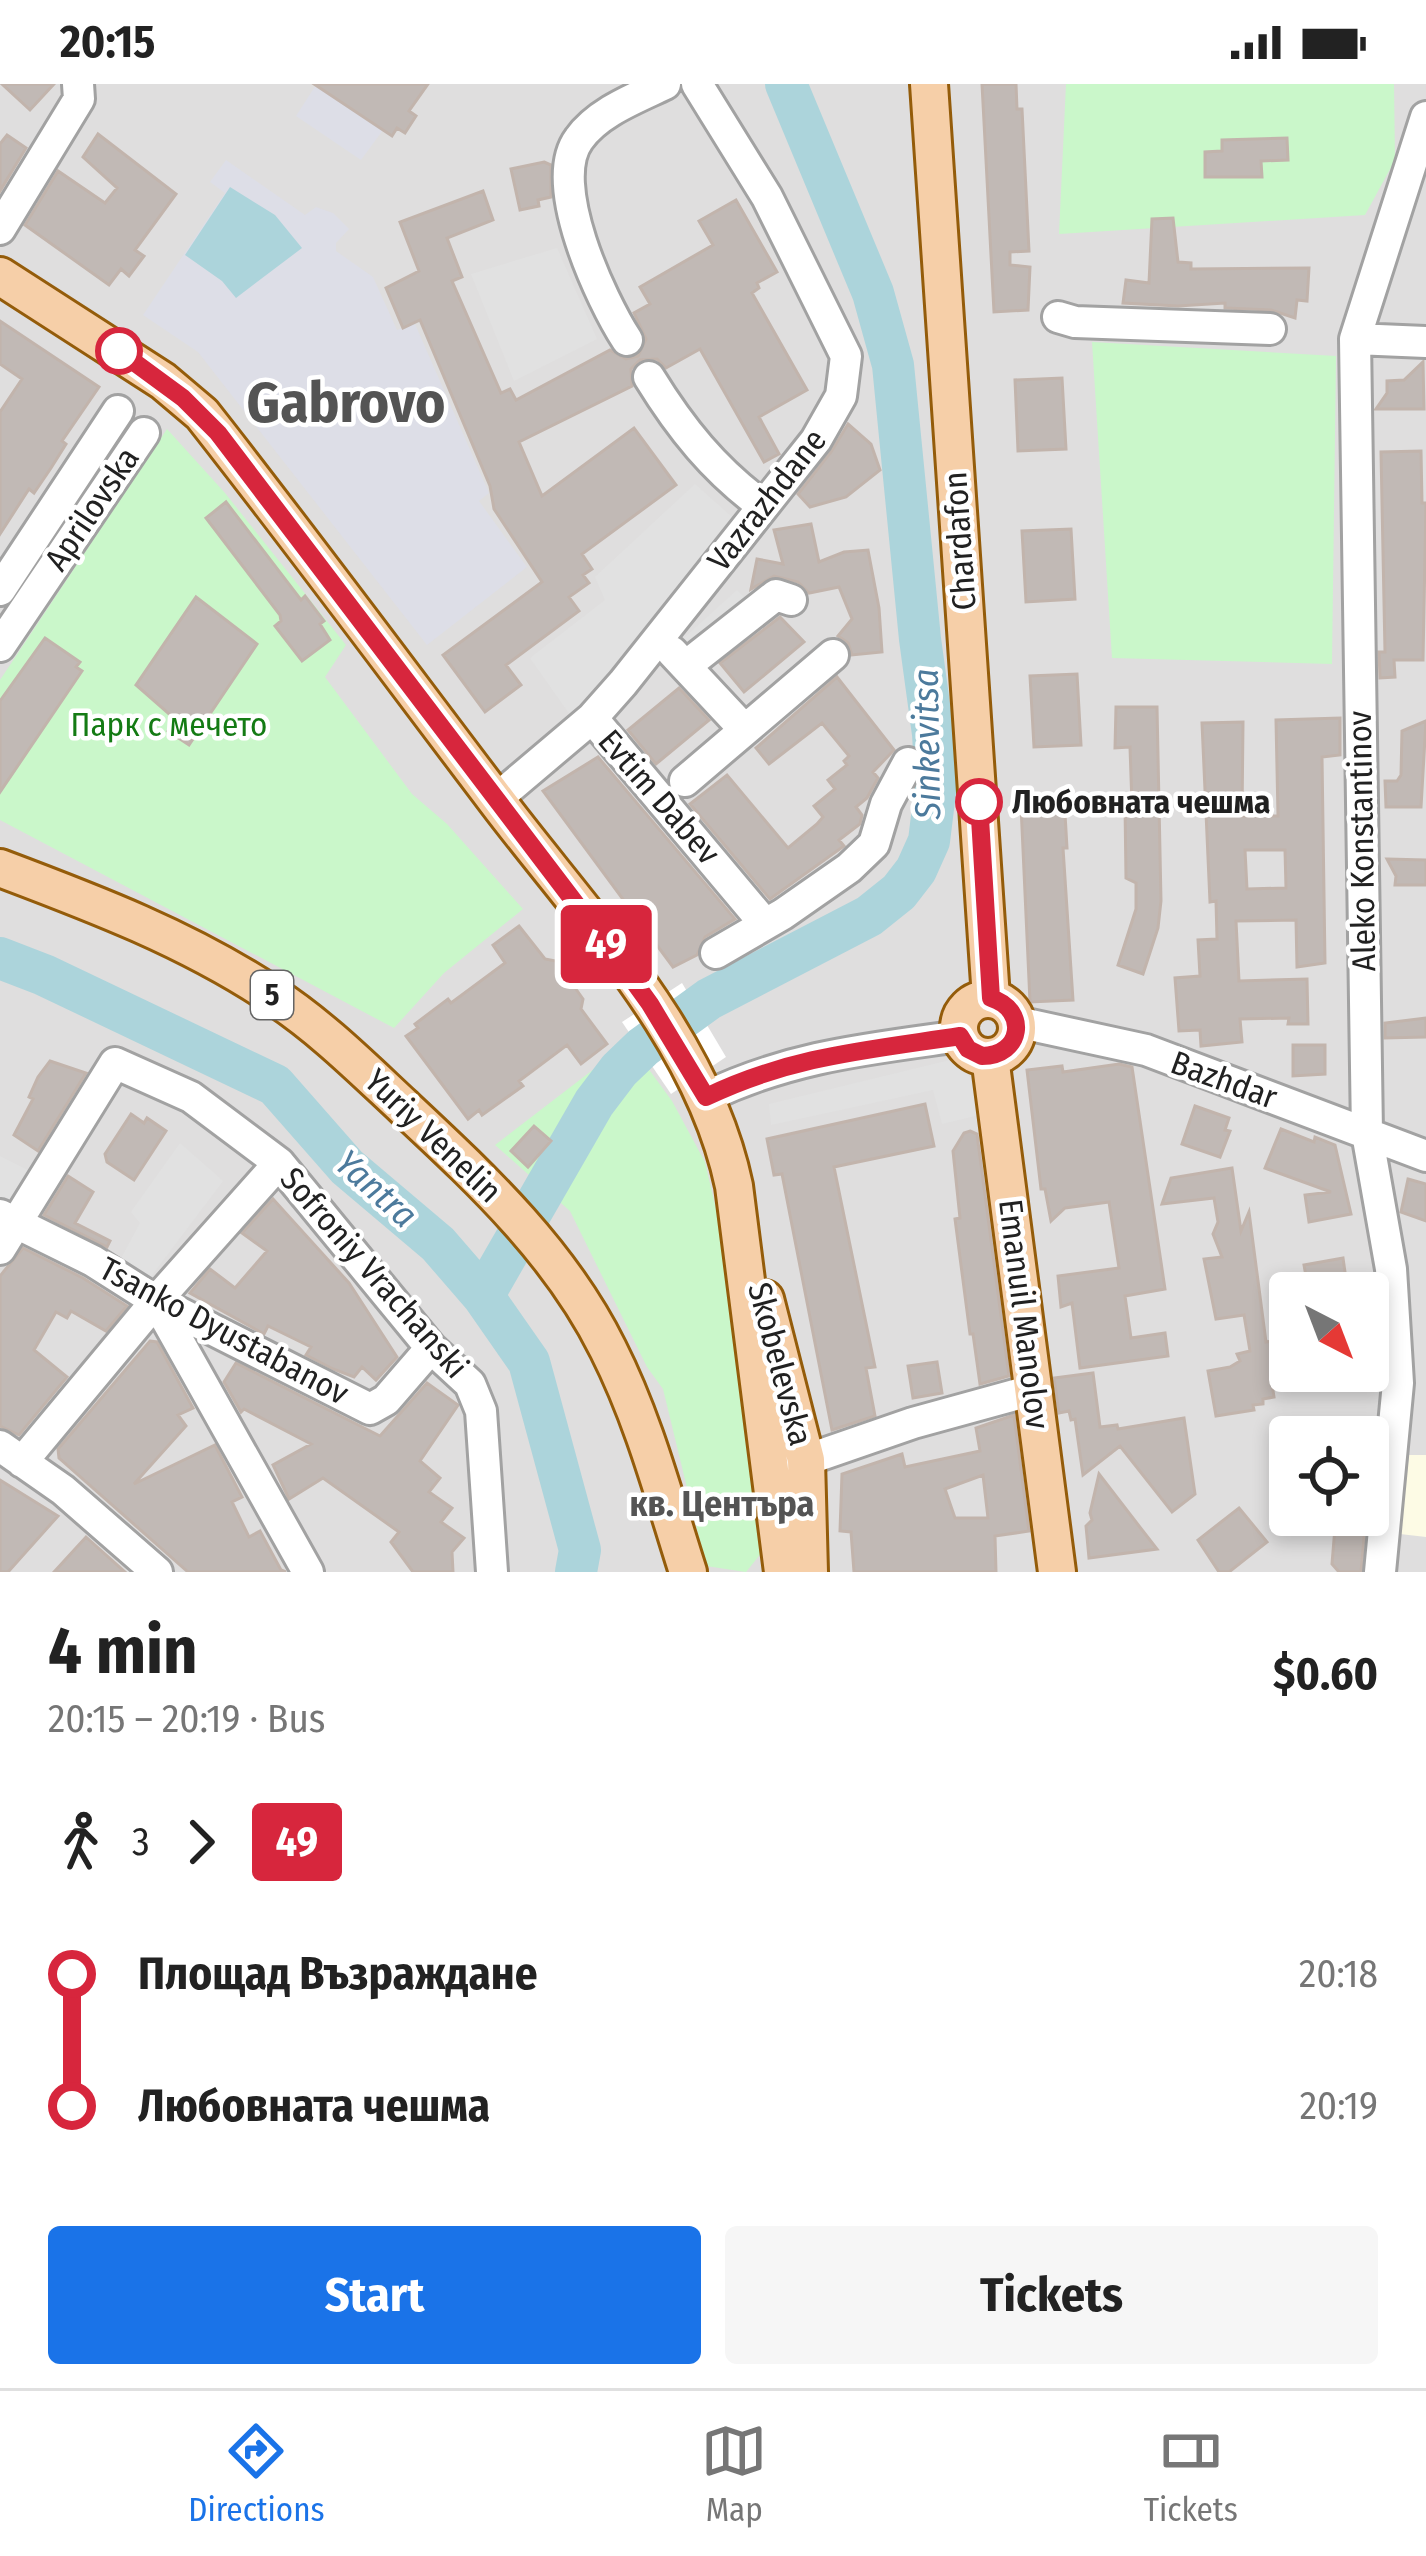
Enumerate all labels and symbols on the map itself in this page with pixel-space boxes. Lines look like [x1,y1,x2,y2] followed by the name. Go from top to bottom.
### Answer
[97,329,141,373] unlabelled marker
[247,369,445,437] district label: Gabrovo
[699,421,835,579] street label: Vazrazhdane
[36,440,148,578] street label: Aprilovska
[935,470,985,612] street label: Chardafon
[904,668,950,821] water label: Sinkevitsa
[71,705,267,745] park label: Парк с мечето
[1340,710,1384,972] street label: Aleko Konstantinov
[590,722,728,873] street label: Evtim Dabev
[957,780,1001,824] marker: Любовната чешма
[1012,782,1270,822] place label: Любовната чешма
[552,905,660,983] line badge: 49
[251,971,293,1019] road number: 5
[1165,1042,1283,1118] street label: Bazhdar
[356,1061,510,1211] street label: Yuriy Venelin
[326,1141,426,1237] water label: Yantra
[272,1160,476,1386] street label: Sofroniy Vrachanski
[990,1197,1058,1431] street label: Emanuil Manolov
[93,1249,355,1414] street label: Tsanko Dyustabanov
[1269,1272,1389,1392] north arrow
[739,1278,821,1450] street label: Skobelevska
[630,1482,815,1526] district label: кв. Центъра

